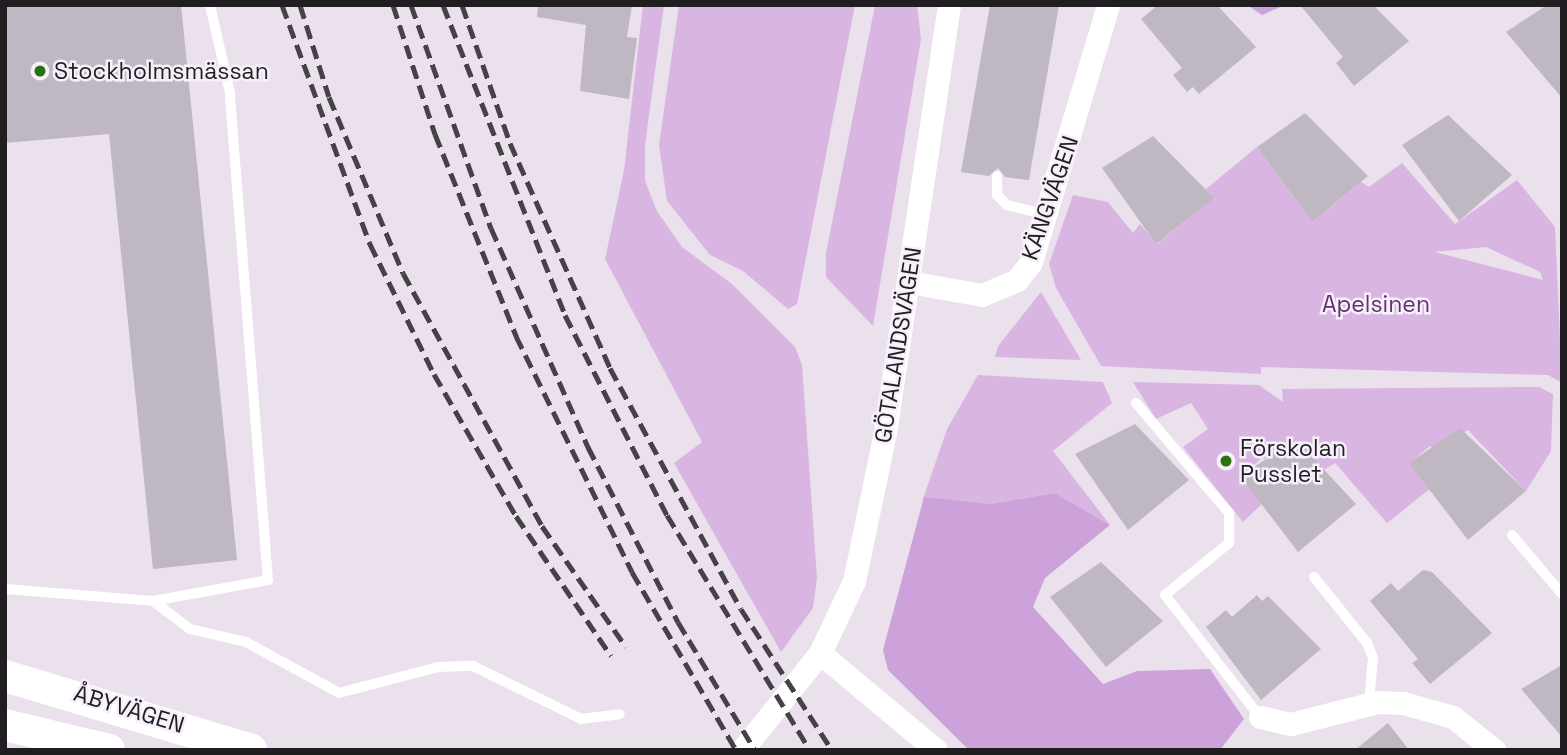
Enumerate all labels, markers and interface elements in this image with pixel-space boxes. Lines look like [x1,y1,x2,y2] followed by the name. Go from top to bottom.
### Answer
[54,57,269,85] place label: Stockholmsmässan
[32,63,48,79] marker: Stockholmsmässan
[1016,132,1084,264] street label: KÄNGVÄGEN
[869,245,927,445] street label: GÖTALANDSVÄGEN
[1322,290,1430,318] park label: Apelsinen
[1240,434,1346,488] place label: Förskolan Pusslet
[1218,453,1234,469] marker: Förskolan Pusslet
[70,679,188,739] street label: ÅBYVÄGEN

